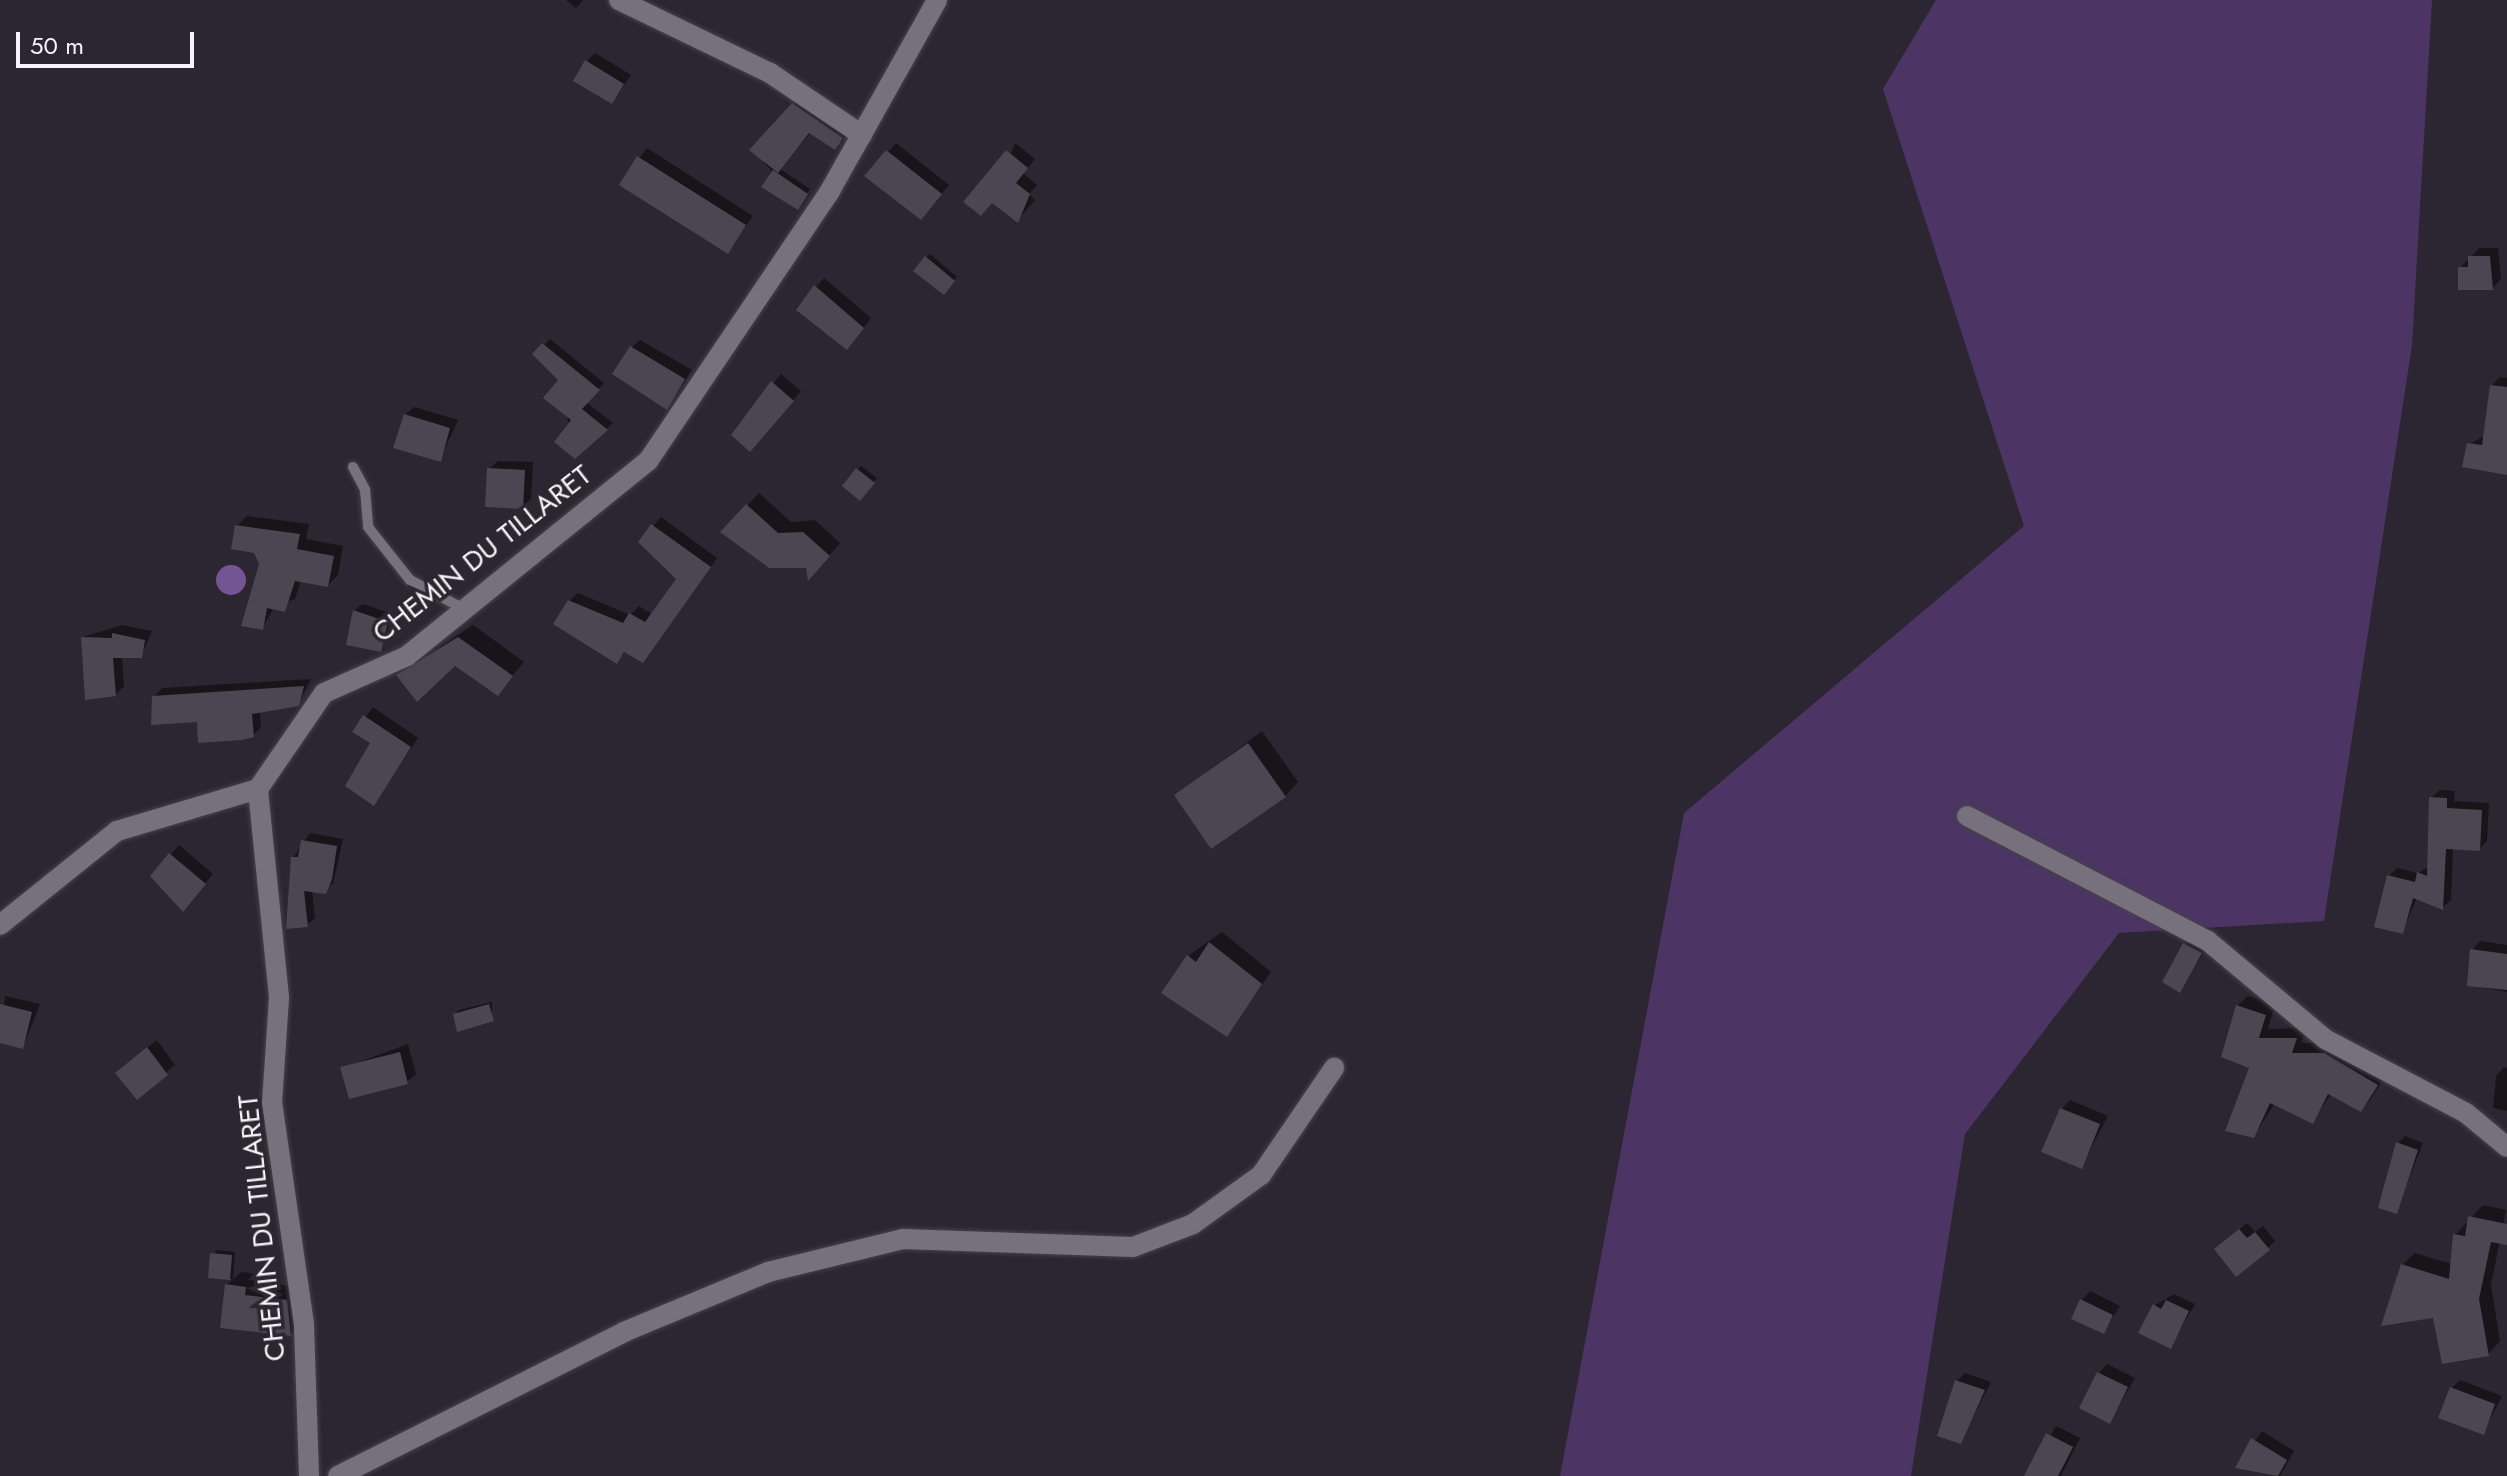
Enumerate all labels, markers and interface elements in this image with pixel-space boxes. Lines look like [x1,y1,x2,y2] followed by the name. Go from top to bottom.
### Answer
[20,16,198,66] scale bar
[30,28,84,63] text: 50 m
[366,458,598,650] street label: CHEMIN DU TILLARET
[231,1093,293,1363] street label: CHEMIN DU TILLARET

